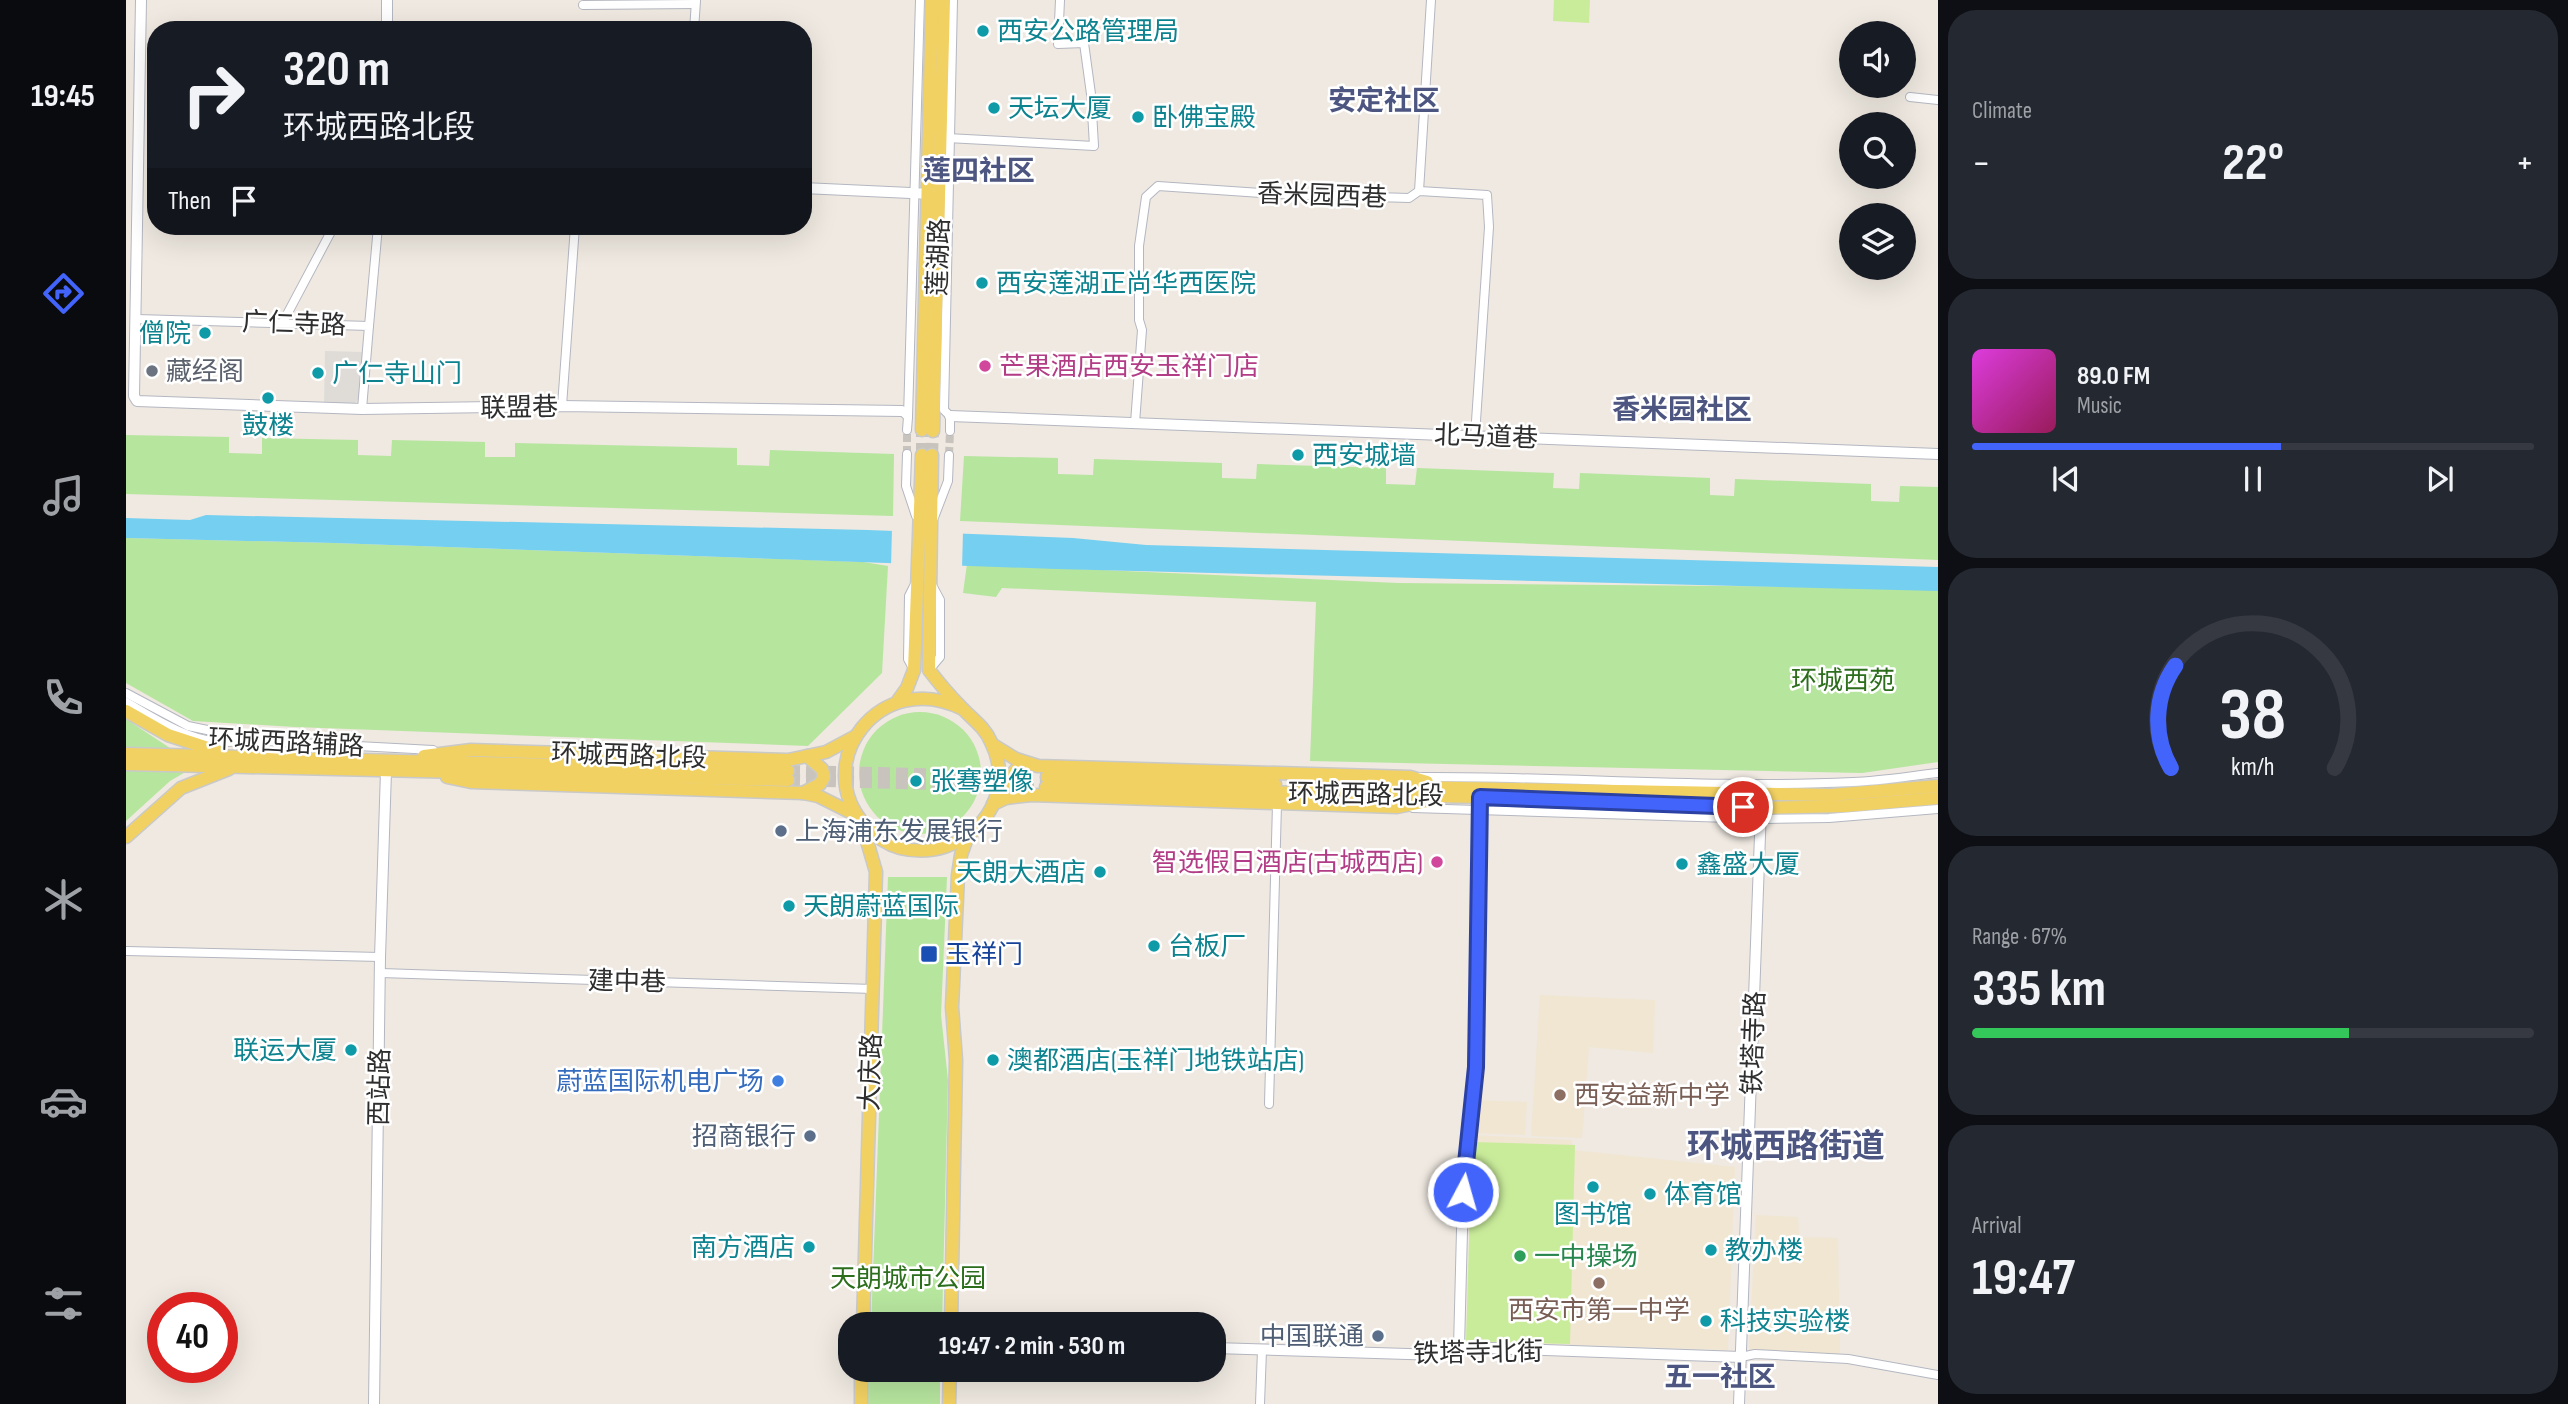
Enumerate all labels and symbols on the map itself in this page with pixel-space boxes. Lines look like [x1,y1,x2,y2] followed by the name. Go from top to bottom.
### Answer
[997,17,1179,48] place label: 西安公路管理局
[975,23,991,39] marker: 西安公路管理局
[1328,85,1440,118] district label: 安定社区
[1008,94,1112,125] place label: 天坛大厦
[986,100,1002,116] marker: 天坛大厦
[1152,103,1256,134] place label: 卧佛宝殿
[1130,109,1146,125] marker: 卧佛宝殿
[923,155,1035,188] district label: 莲四社区
[1256,179,1387,214] street label: 香米园西巷
[923,218,956,297] street label: 莲湖路
[996,269,1256,300] place label: 西安莲湖正尚华西医院
[974,275,990,291] marker: 西安莲湖正尚华西医院
[241,307,346,342] street label: 广仁寺路
[139,319,191,350] place label: 僧院
[197,325,213,341] marker: 僧院
[999,352,1259,383] place label: 芒果酒店西安玉祥门店
[166,357,244,388] place label: 藏经阁
[977,358,993,374] marker: 芒果酒店西安玉祥门店
[332,359,462,390] place label: 广仁寺山门
[144,363,160,379] marker: 藏经阁
[310,365,326,381] marker: 广仁寺山门
[260,390,276,406] marker: 鼓楼
[480,392,558,425] street label: 联盟巷
[1612,394,1752,427] district label: 香米园社区
[242,411,294,442] place label: 鼓楼
[1433,420,1538,455] street label: 北马道巷
[1312,441,1416,472] place label: 西安城墙
[1290,447,1306,463] marker: 西安城墙
[1791,666,1895,697] park label: 环城西苑
[207,724,365,763] street label: 环城西路辅路
[550,738,707,775] street label: 环城西路北段
[930,767,1034,798] place label: 张骞塑像
[908,773,924,789] marker: 张骞塑像
[1713,777,1773,837] pin
[1288,779,1444,812] street label: 环城西路北段
[795,817,1003,848] place label: 上海浦东发展银行
[773,823,789,839] marker: 上海浦东发展银行
[1152,848,1423,879] place label: 智选假日酒店(古城西店)
[1696,850,1800,881] place label: 鑫盛大厦
[1429,854,1445,870] marker: 智选假日酒店(古城西店)
[1674,856,1690,872] marker: 鑫盛大厦
[956,858,1086,889] place label: 天朗大酒店
[1092,864,1108,880] marker: 天朗大酒店
[803,892,959,923] place label: 天朗蔚蓝国际
[781,898,797,914] marker: 天朗蔚蓝国际
[1168,932,1246,963] place label: 台板厂
[1146,938,1162,954] marker: 台板厂
[945,940,1023,971] place label: 玉祥门
[919,944,939,964] marker: 玉祥门
[588,966,666,999] street label: 建中巷
[1737,991,1772,1096] street label: 铁塔寺路
[855,1033,888,1112] street label: 大庆路
[233,1036,337,1067] place label: 联运大厦
[343,1042,359,1058] marker: 联运大厦
[1007,1046,1304,1077] place label: 澳都酒店(玉祥门地铁站店)
[364,1048,397,1126] street label: 西站路
[985,1052,1001,1068] marker: 澳都酒店(玉祥门地铁站店)
[556,1067,764,1098] place label: 蔚蓝国际机电广场
[770,1073,786,1089] marker: 蔚蓝国际机电广场
[1574,1081,1730,1112] place label: 西安益新中学
[1552,1087,1568,1103] marker: 西安益新中学
[692,1122,796,1153] place label: 招商银行
[1687,1127,1885,1167] district label: 环城西路街道
[802,1128,818,1144] marker: 招商银行
[1426,1155,1500,1229] position arrow
[1585,1179,1601,1195] marker: 图书馆
[1664,1180,1742,1211] place label: 体育馆
[1642,1186,1658,1202] marker: 体育馆
[1554,1200,1632,1231] place label: 图书馆
[691,1233,795,1264] place label: 南方酒店
[1725,1236,1803,1267] place label: 教办楼
[801,1239,817,1255] marker: 南方酒店
[1534,1242,1638,1273] place label: 一中操场
[1703,1242,1719,1258] marker: 教办楼
[1512,1248,1528,1264] marker: 一中操场
[830,1264,986,1295] park label: 天朗城市公园
[1591,1275,1607,1291] marker: 西安市第一中学
[147,1292,238,1383] speed limit sign: 40
[1508,1296,1690,1327] place label: 西安市第一中学
[1720,1307,1850,1338] place label: 科技实验楼
[1698,1313,1714,1329] marker: 科技实验楼
[1260,1322,1364,1353] place label: 中国联通
[1370,1328,1386,1344] marker: 中国联通
[1413,1337,1543,1370] street label: 铁塔寺北街
[1664,1361,1776,1394] district label: 五一社区

